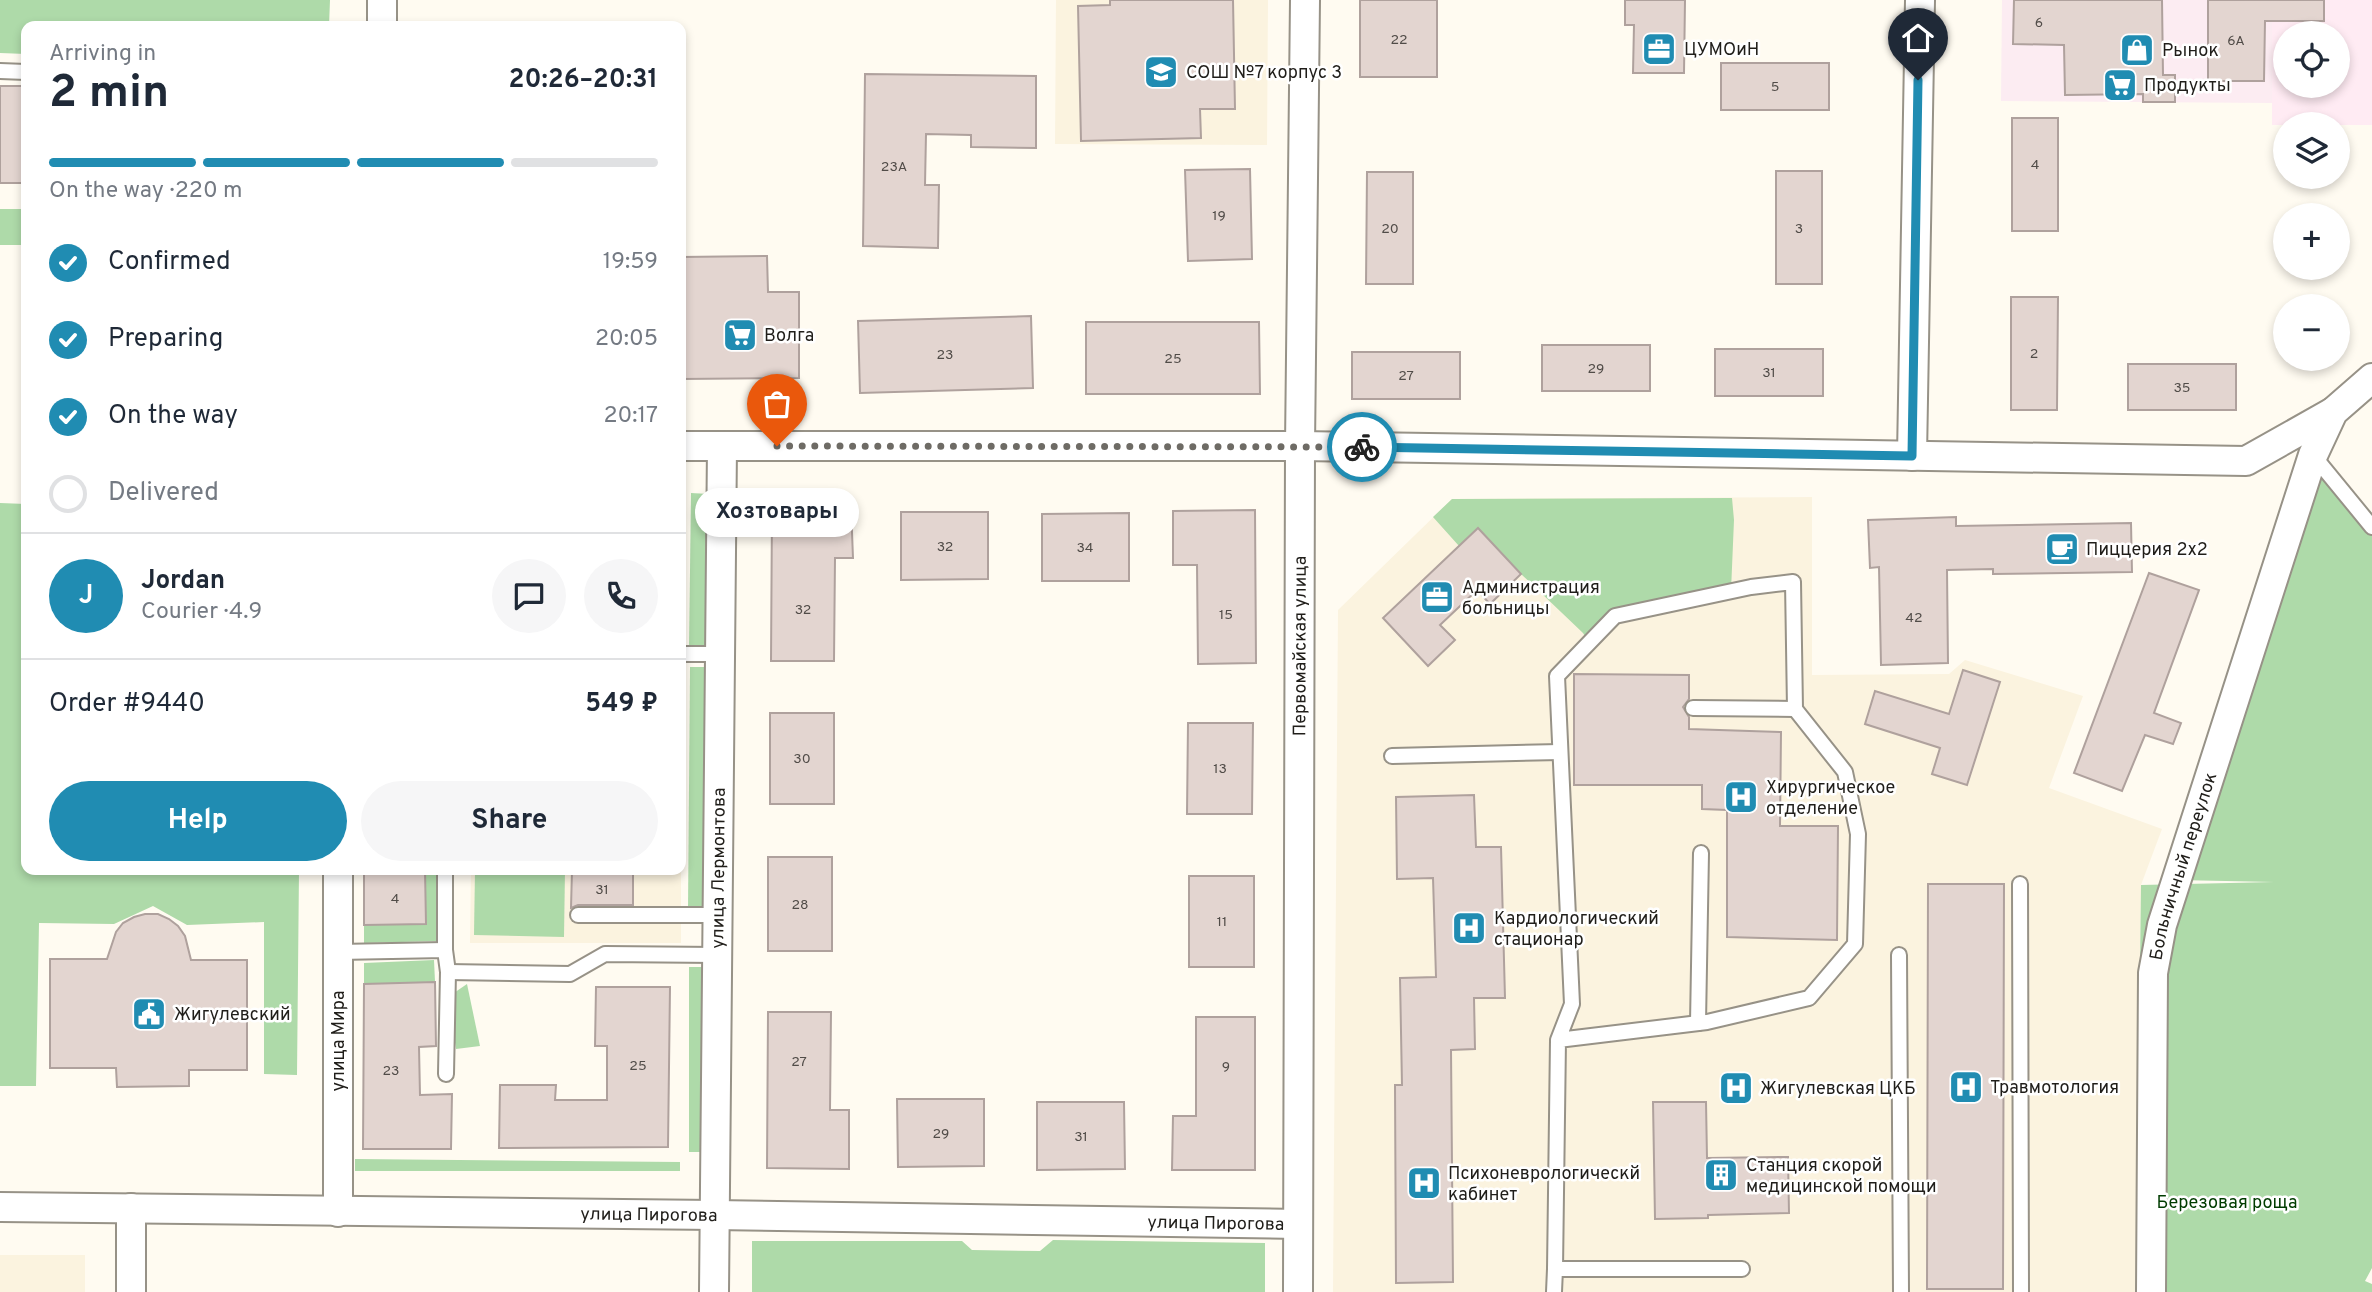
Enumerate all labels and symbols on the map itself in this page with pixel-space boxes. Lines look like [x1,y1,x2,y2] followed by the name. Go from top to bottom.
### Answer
[1888,8,1948,80] pin
[2035,15,2043,32] house number: 6
[1640,30,1678,68] office icon: ЦУМОиН
[2118,31,2156,69] shop icon: Рынок
[1390,32,1408,49] house number: 22
[2227,33,2245,50] house number: 6А
[1684,39,1759,62] place label: ЦУМОиН
[2162,40,2219,63] place label: Рынок
[1142,53,1180,91] school or university icon: СОШ №7 корпус 3
[1186,62,1342,85] place label: СОШ №7 корпус 3
[2101,66,2139,104] supermarket icon: Продукты
[2144,75,2231,98] place label: Продукты
[1771,79,1779,96] house number: 5
[2031,157,2039,174] house number: 4
[881,159,907,176] house number: 23А
[1212,208,1226,225] house number: 19
[1381,221,1399,238] house number: 20
[1795,221,1803,238] house number: 3
[721,316,759,354] supermarket icon: Волга
[764,325,814,348] place label: Волга
[2030,346,2038,363] house number: 2
[937,347,954,364] house number: 23
[1164,351,1182,368] house number: 25
[1588,361,1604,378] house number: 29
[1762,365,1776,382] house number: 31
[1398,368,1414,385] house number: 27
[747,374,807,446] pin
[2173,380,2191,397] house number: 35
[1327,412,1397,482] courier
[695,488,859,537] callout: Хозтовары
[2043,530,2081,568] cafe icon: Пиццерия 2х2
[937,539,953,556] house number: 32
[2086,539,2208,562] place label: Пиццерия 2х2
[1076,540,1094,557] house number: 34
[1289,556,1313,736] street label: Первомайская улица
[1462,577,1600,621] place label: Администрация больницы
[1418,578,1456,616] office icon: Администрация больницы
[795,602,811,619] house number: 32
[1219,607,1233,624] house number: 15
[1905,610,1923,627] house number: 42
[793,751,811,768] house number: 30
[1213,761,1227,778] house number: 13
[2146,770,2223,962] street label: Больничный переулок
[1766,777,1895,821] place label: Хирургическое отделение
[1722,778,1760,816] hospital icon: Хирургическое отделение
[707,787,732,949] street label: улица Лермонтова
[595,882,609,899] house number: 31
[391,891,399,908] house number: 4
[791,897,809,914] house number: 28
[1494,908,1659,952] place label: Кардиологический стационар
[1450,909,1488,947] hospital icon: Кардиологический стационар
[1217,914,1227,931] house number: 11
[328,991,351,1091] street label: улица Мира
[130,995,168,1033] public building icon: Жигулевский
[174,1004,290,1027] place label: Жигулевский
[791,1054,807,1071] house number: 27
[629,1058,647,1075] house number: 25
[1222,1059,1230,1076] house number: 9
[383,1063,400,1080] house number: 23
[1947,1068,1985,1106] hospital icon: Травмотология
[1717,1069,1755,1107] hospital icon: Жигулевская ЦКБ
[1990,1077,2119,1100] place label: Травмотология
[1760,1078,1916,1101] place label: Жигулевская ЦКБ
[933,1126,949,1143] house number: 29
[1074,1129,1088,1146] house number: 31
[1746,1155,1937,1199] place label: Станция скорой медицинской помощи
[1702,1156,1740,1194] building icon: Станция скорой медицинской помощи
[1448,1163,1640,1207] place label: Психоневрологическй кабинет
[1405,1164,1443,1202] hospital icon: Психоневрологическй кабинет
[2157,1192,2297,1215] park label: Березовая роща
[580,1203,718,1228] street label: улица Пирогова
[1147,1212,1285,1237] street label: улица Пирогова

